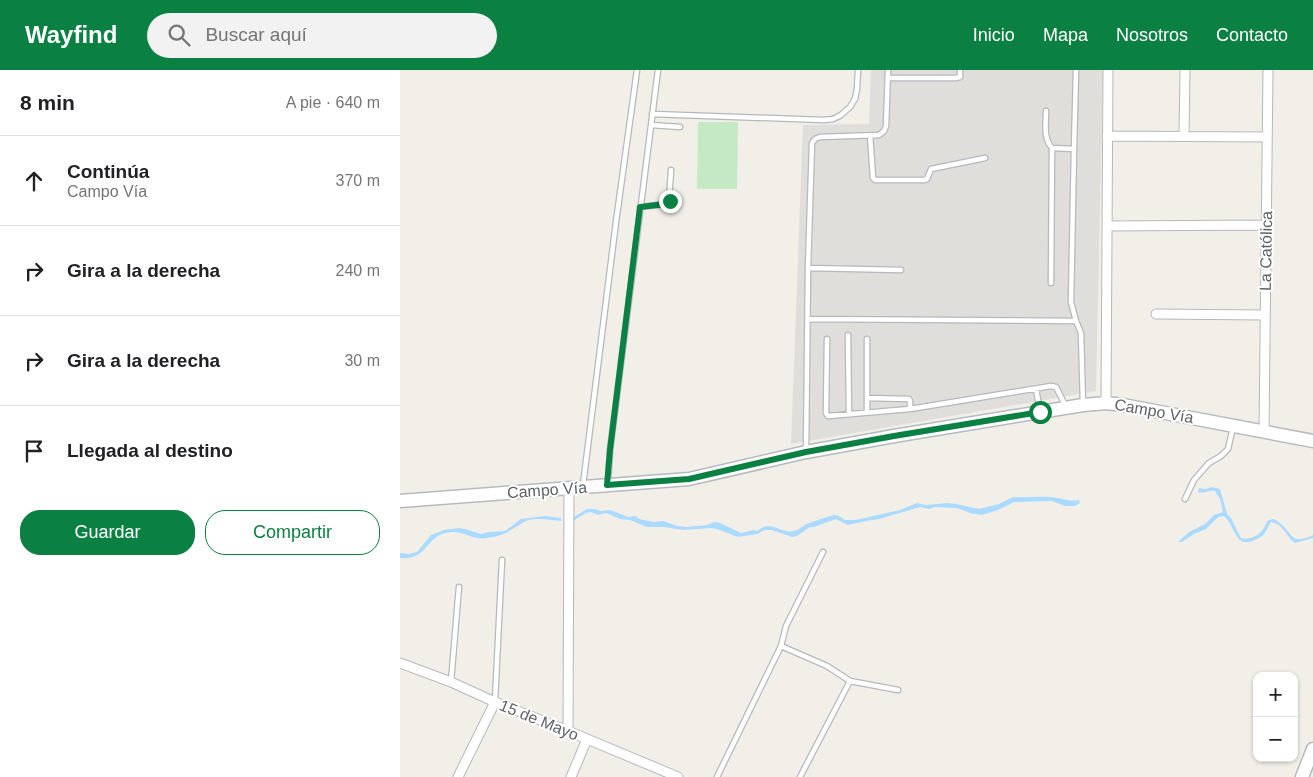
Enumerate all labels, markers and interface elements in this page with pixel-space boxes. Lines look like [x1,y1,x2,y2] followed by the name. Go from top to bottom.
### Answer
[147,13,497,58] search box
[25,21,117,48] text: Wayfind
[165,21,193,49] icon: search
[205,24,307,45] text: Buscar aquí
[973,25,1015,45] text: Inicio
[1043,25,1088,45] text: Mapa
[1116,25,1188,45] text: Nosotros
[1216,25,1288,45] text: Contacto
[20,91,75,114] text: 8 min
[286,94,380,111] text: A pie · 640 m
[67,161,149,182] text: Continúa
[20,167,48,195] icon: ahead
[336,172,380,189] text: 370 m
[67,183,147,200] text: Campo Vía
[659,190,682,213] route end
[1257,211,1275,291] street label: La Católica
[20,257,48,285] icon: right
[67,260,220,281] text: Gira a la derecha
[336,262,380,279] text: 240 m
[20,347,48,375] icon: right
[67,350,220,371] text: Gira a la derecha
[344,352,380,369] text: 30 m
[1113,396,1195,426] street label: Campo Vía
[1029,401,1052,424] route start
[20,437,48,465] icon: arrive
[67,440,233,461] text: Llegada al destino
[506,479,588,501] street label: Campo Vía
[20,510,195,555] button: Guardar
[205,510,380,555] button: Compartir
[1253,672,1298,762] map controls
[1253,672,1298,717] button: +
[497,696,581,744] street label: 15 de Mayo
[1253,717,1298,762] button: −

